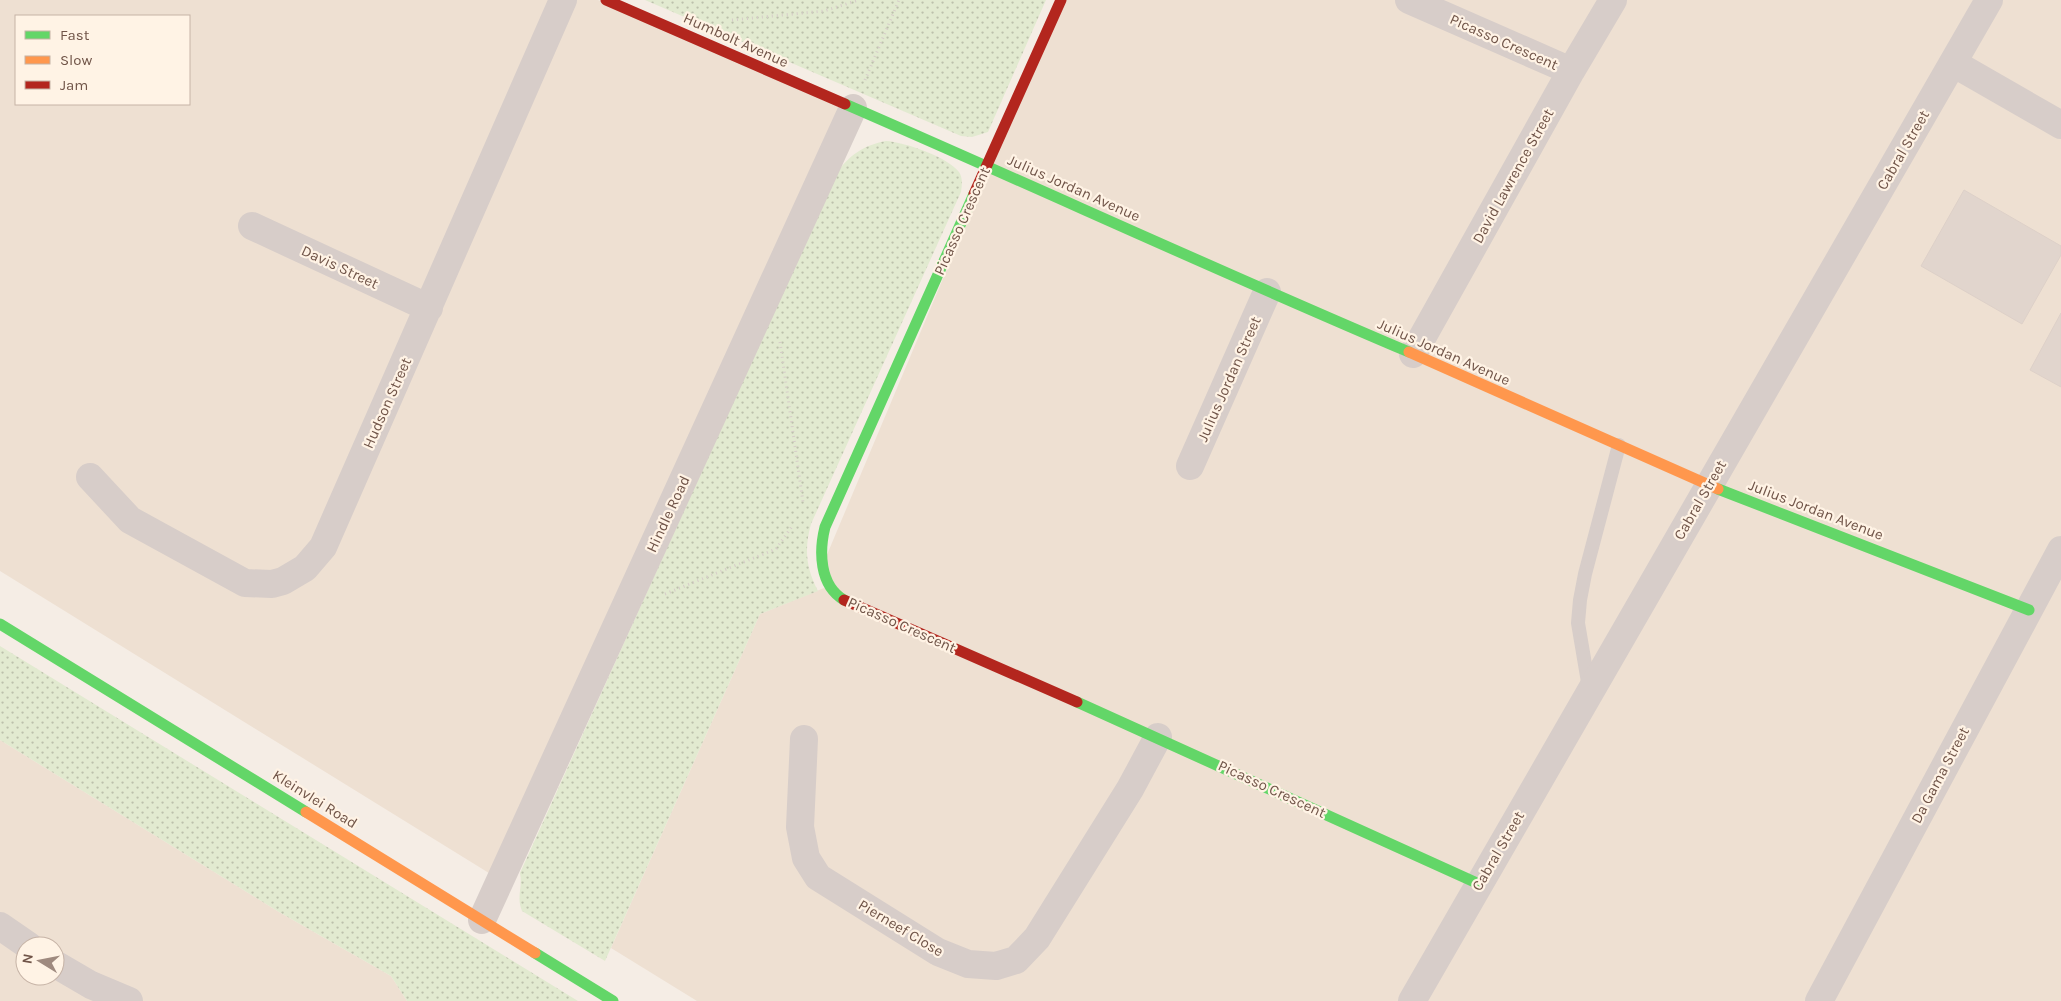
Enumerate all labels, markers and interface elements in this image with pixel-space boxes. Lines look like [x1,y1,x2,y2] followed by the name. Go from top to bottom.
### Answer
[681,9,791,71] street label: Humbolt Avenue
[1447,10,1561,74] street label: Picasso Crescent
[15,15,190,105] legend
[60,26,90,44] text: Fast
[60,51,92,69] text: Slow
[60,76,88,94] text: Jam
[1468,105,1558,246] street label: David Lawrence Street
[1873,107,1933,193] street label: Cabral Street
[1005,151,1143,225] street label: Julius Jordan Avenue
[930,164,994,278] street label: Picasso Crescent
[299,241,382,293] street label: Davis Street
[1193,313,1265,444] street label: Julius Jordan Street
[1375,315,1513,389] street label: Julius Jordan Avenue
[359,354,415,451] street label: Hudson Street
[1670,457,1730,543] street label: Cabral Street
[642,473,694,555] street label: Hindle Road
[1746,476,1886,544] street label: Julius Jordan Avenue
[845,593,959,657] street label: Picasso Crescent
[1907,723,1973,826] street label: Da Gama Street
[1215,756,1329,822] street label: Picasso Crescent
[269,766,361,832] street label: Kleinvlei Road
[1468,808,1528,894] street label: Cabral Street
[855,896,947,960] street label: Pierneef Close
[15,936,65,986] north arrow
[18,952,37,965] text: N

